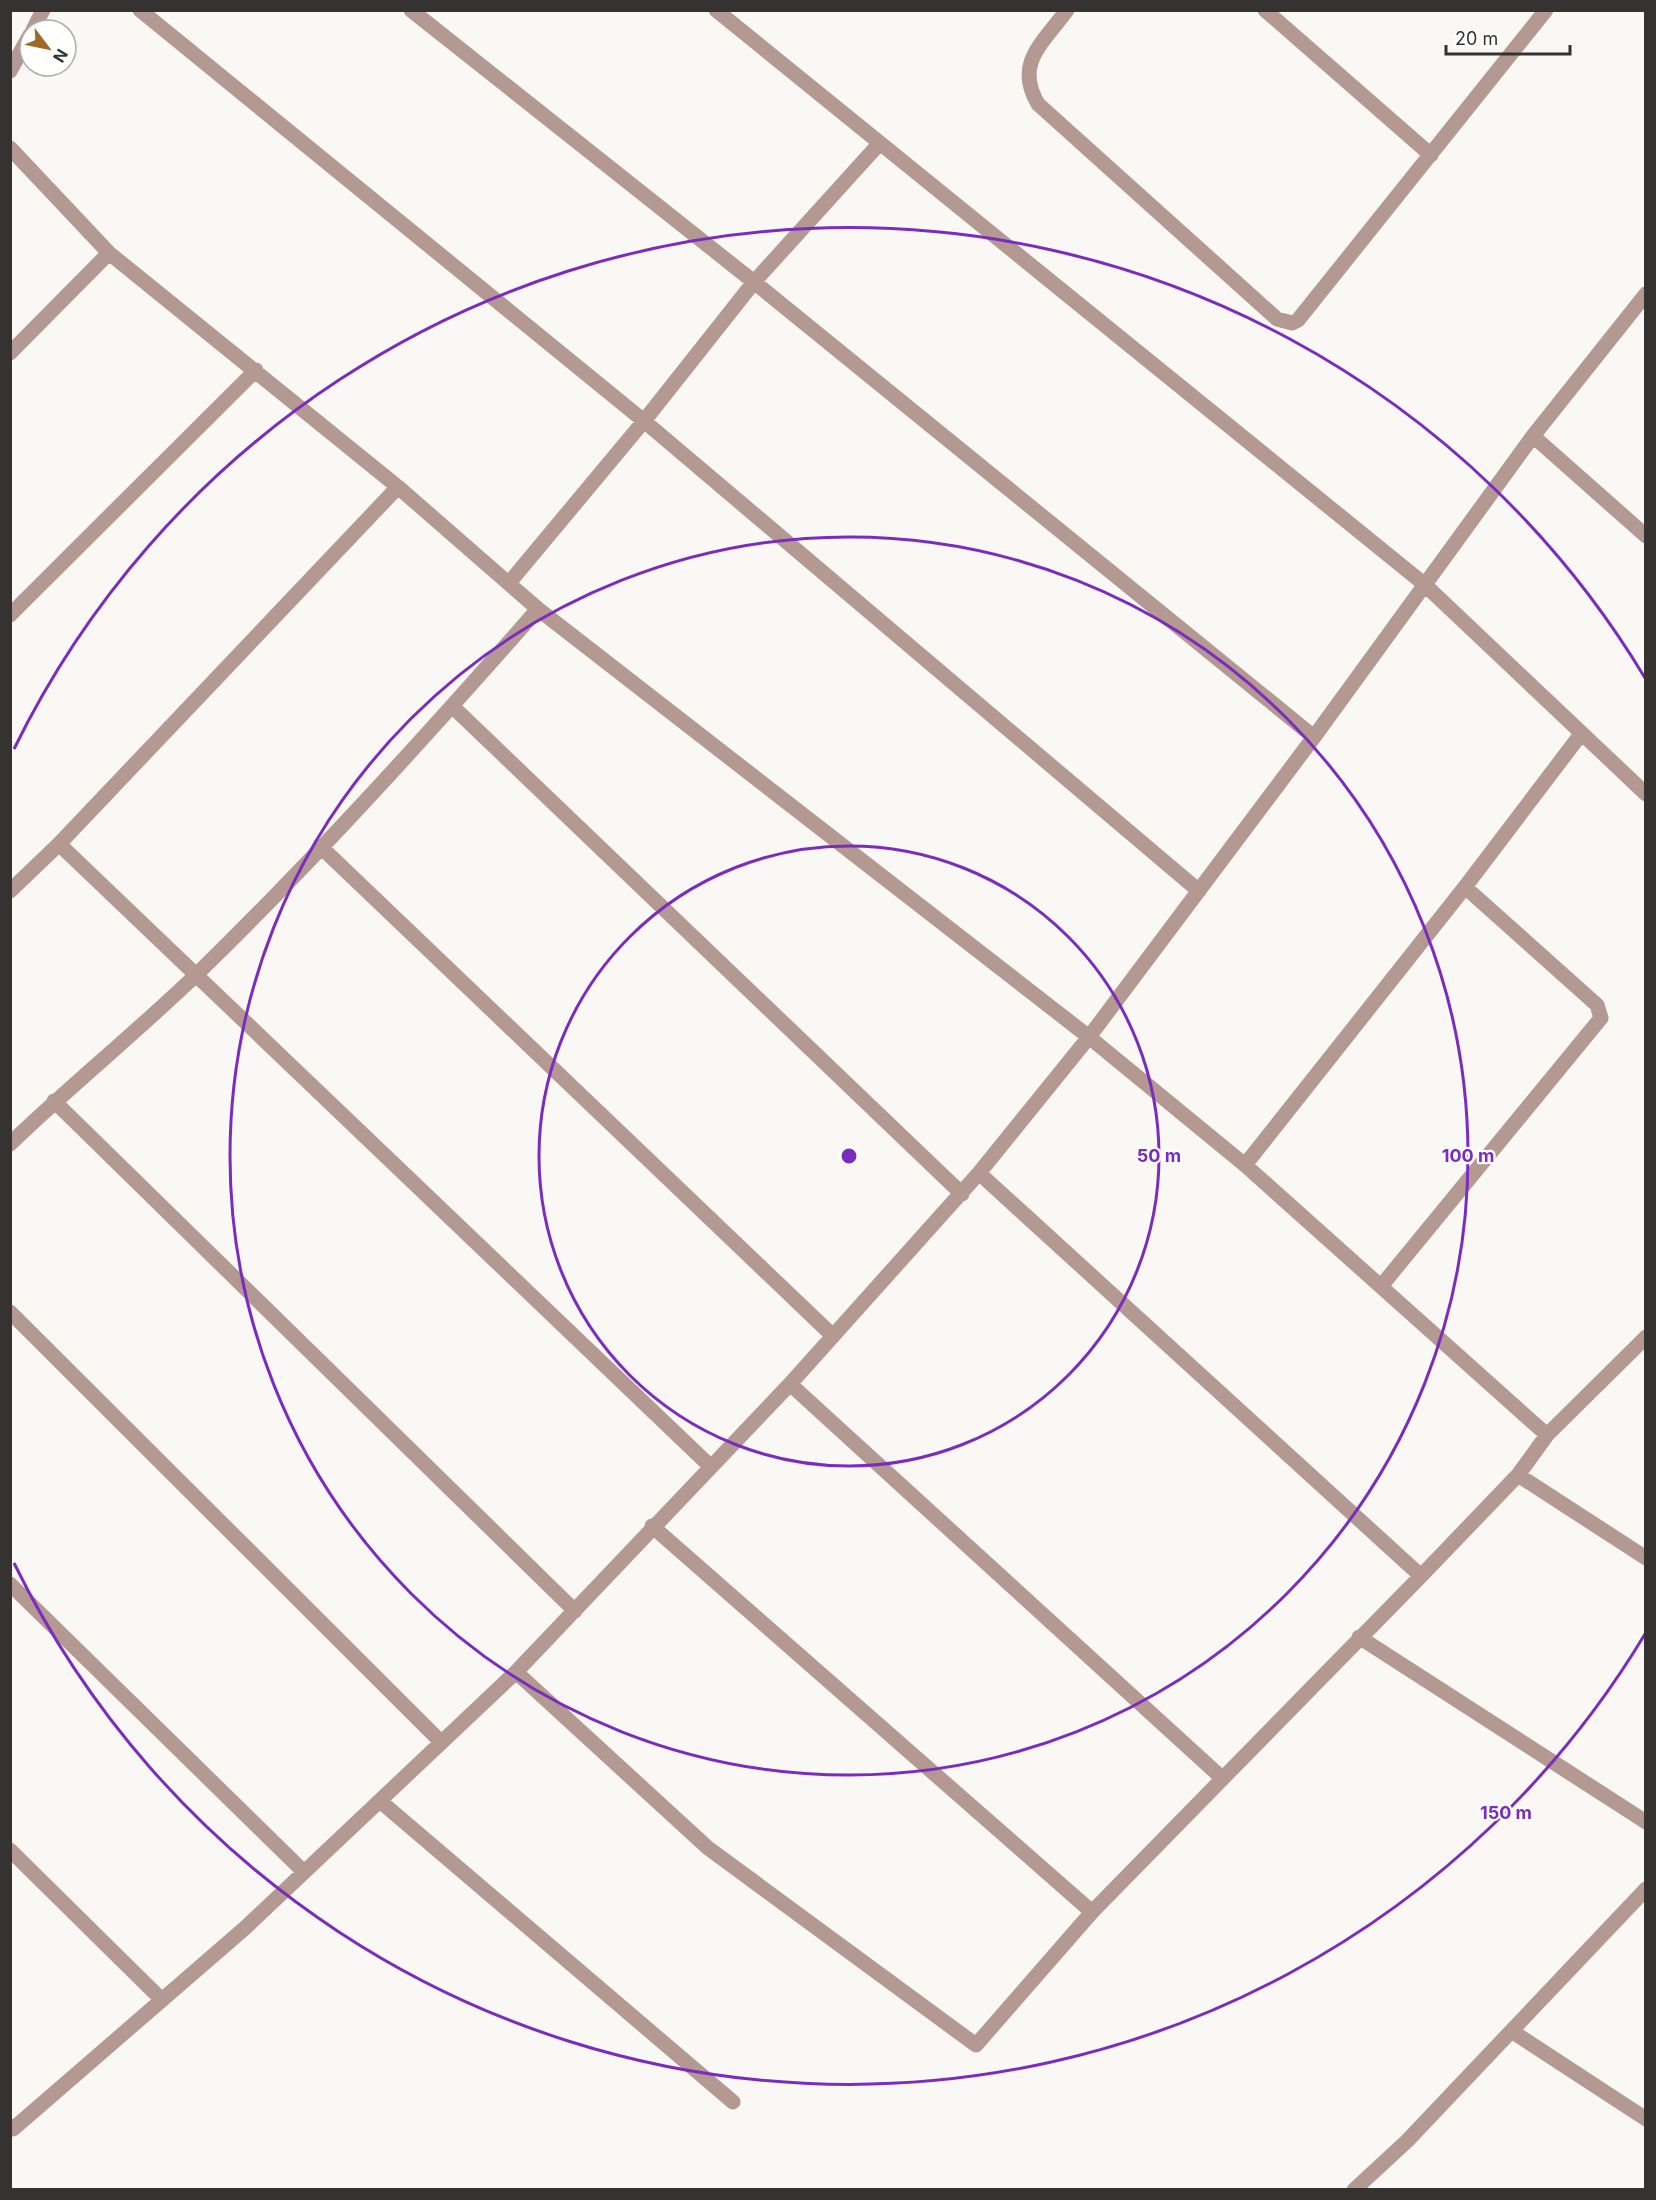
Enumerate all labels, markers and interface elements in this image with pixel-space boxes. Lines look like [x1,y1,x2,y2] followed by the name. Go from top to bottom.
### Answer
[18,18,78,78] north arrow
[1446,18,1570,56] scale bar
[1455,28,1498,49] text: 20 m
[49,45,72,66] text: N
[1137,1145,1181,1166] text: 50 m
[1442,1145,1494,1166] text: 100 m
[839,1146,859,1166] centre of rings
[1480,1802,1532,1823] text: 150 m

